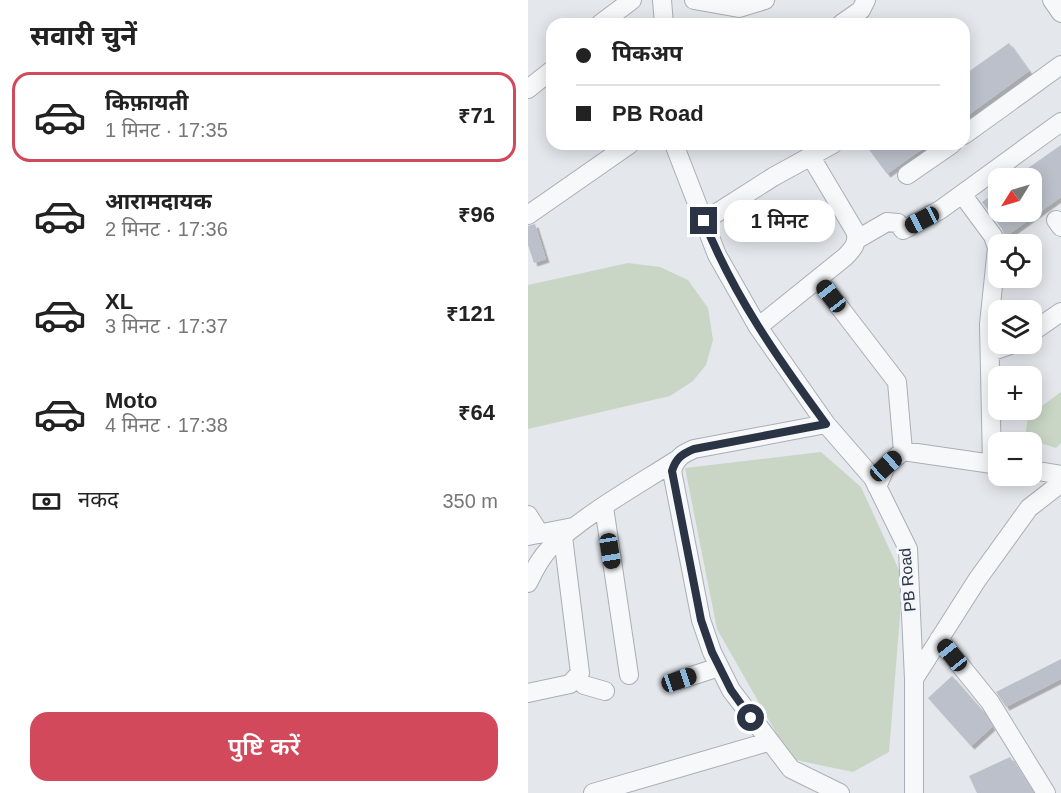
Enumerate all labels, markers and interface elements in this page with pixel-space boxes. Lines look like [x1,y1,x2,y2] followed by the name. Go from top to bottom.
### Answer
[30,21,137,51] text: सवारी चुनें
[612,41,683,66] text: पिकअप
[33,90,87,144] icon: car
[105,90,189,115] text: किफ़ायती
[612,101,704,126] text: PB Road
[458,103,495,128] text: ₹71
[105,119,228,141] text: 1 मिनट · 17:35
[988,168,1042,222] north arrow
[988,168,1042,486] map controls
[33,189,87,243] icon: car
[105,189,212,214] text: आरामदायक
[725,200,836,242] callout: 1 मिनट
[458,202,495,227] text: ₹96
[902,204,942,236] car
[690,207,717,234] route end
[751,210,808,232] text: 1 मिनट
[105,218,228,240] text: 2 मिनट · 17:36
[988,234,1042,288] button: locate
[813,276,849,316] car
[33,288,87,342] icon: car
[105,289,133,314] text: XL
[988,300,1042,354] button: layers
[446,301,495,326] text: ₹121
[105,315,228,337] text: 3 मिनट · 17:37
[988,366,1042,420] button: +
[33,387,87,441] icon: car
[105,388,158,413] text: Moto
[458,400,495,425] text: ₹64
[105,414,228,436] text: 4 मिनट · 17:38
[988,432,1042,486] button: −
[867,447,905,485] car
[30,485,63,518] icon: cash
[78,487,119,512] text: नकद
[442,490,498,512] text: 350 m
[598,532,622,570] car
[896,547,919,613] street label: PB Road
[934,635,970,675] car
[659,666,699,694] car
[737,704,764,731] route start
[30,712,498,781] button: पुष्टि करें

